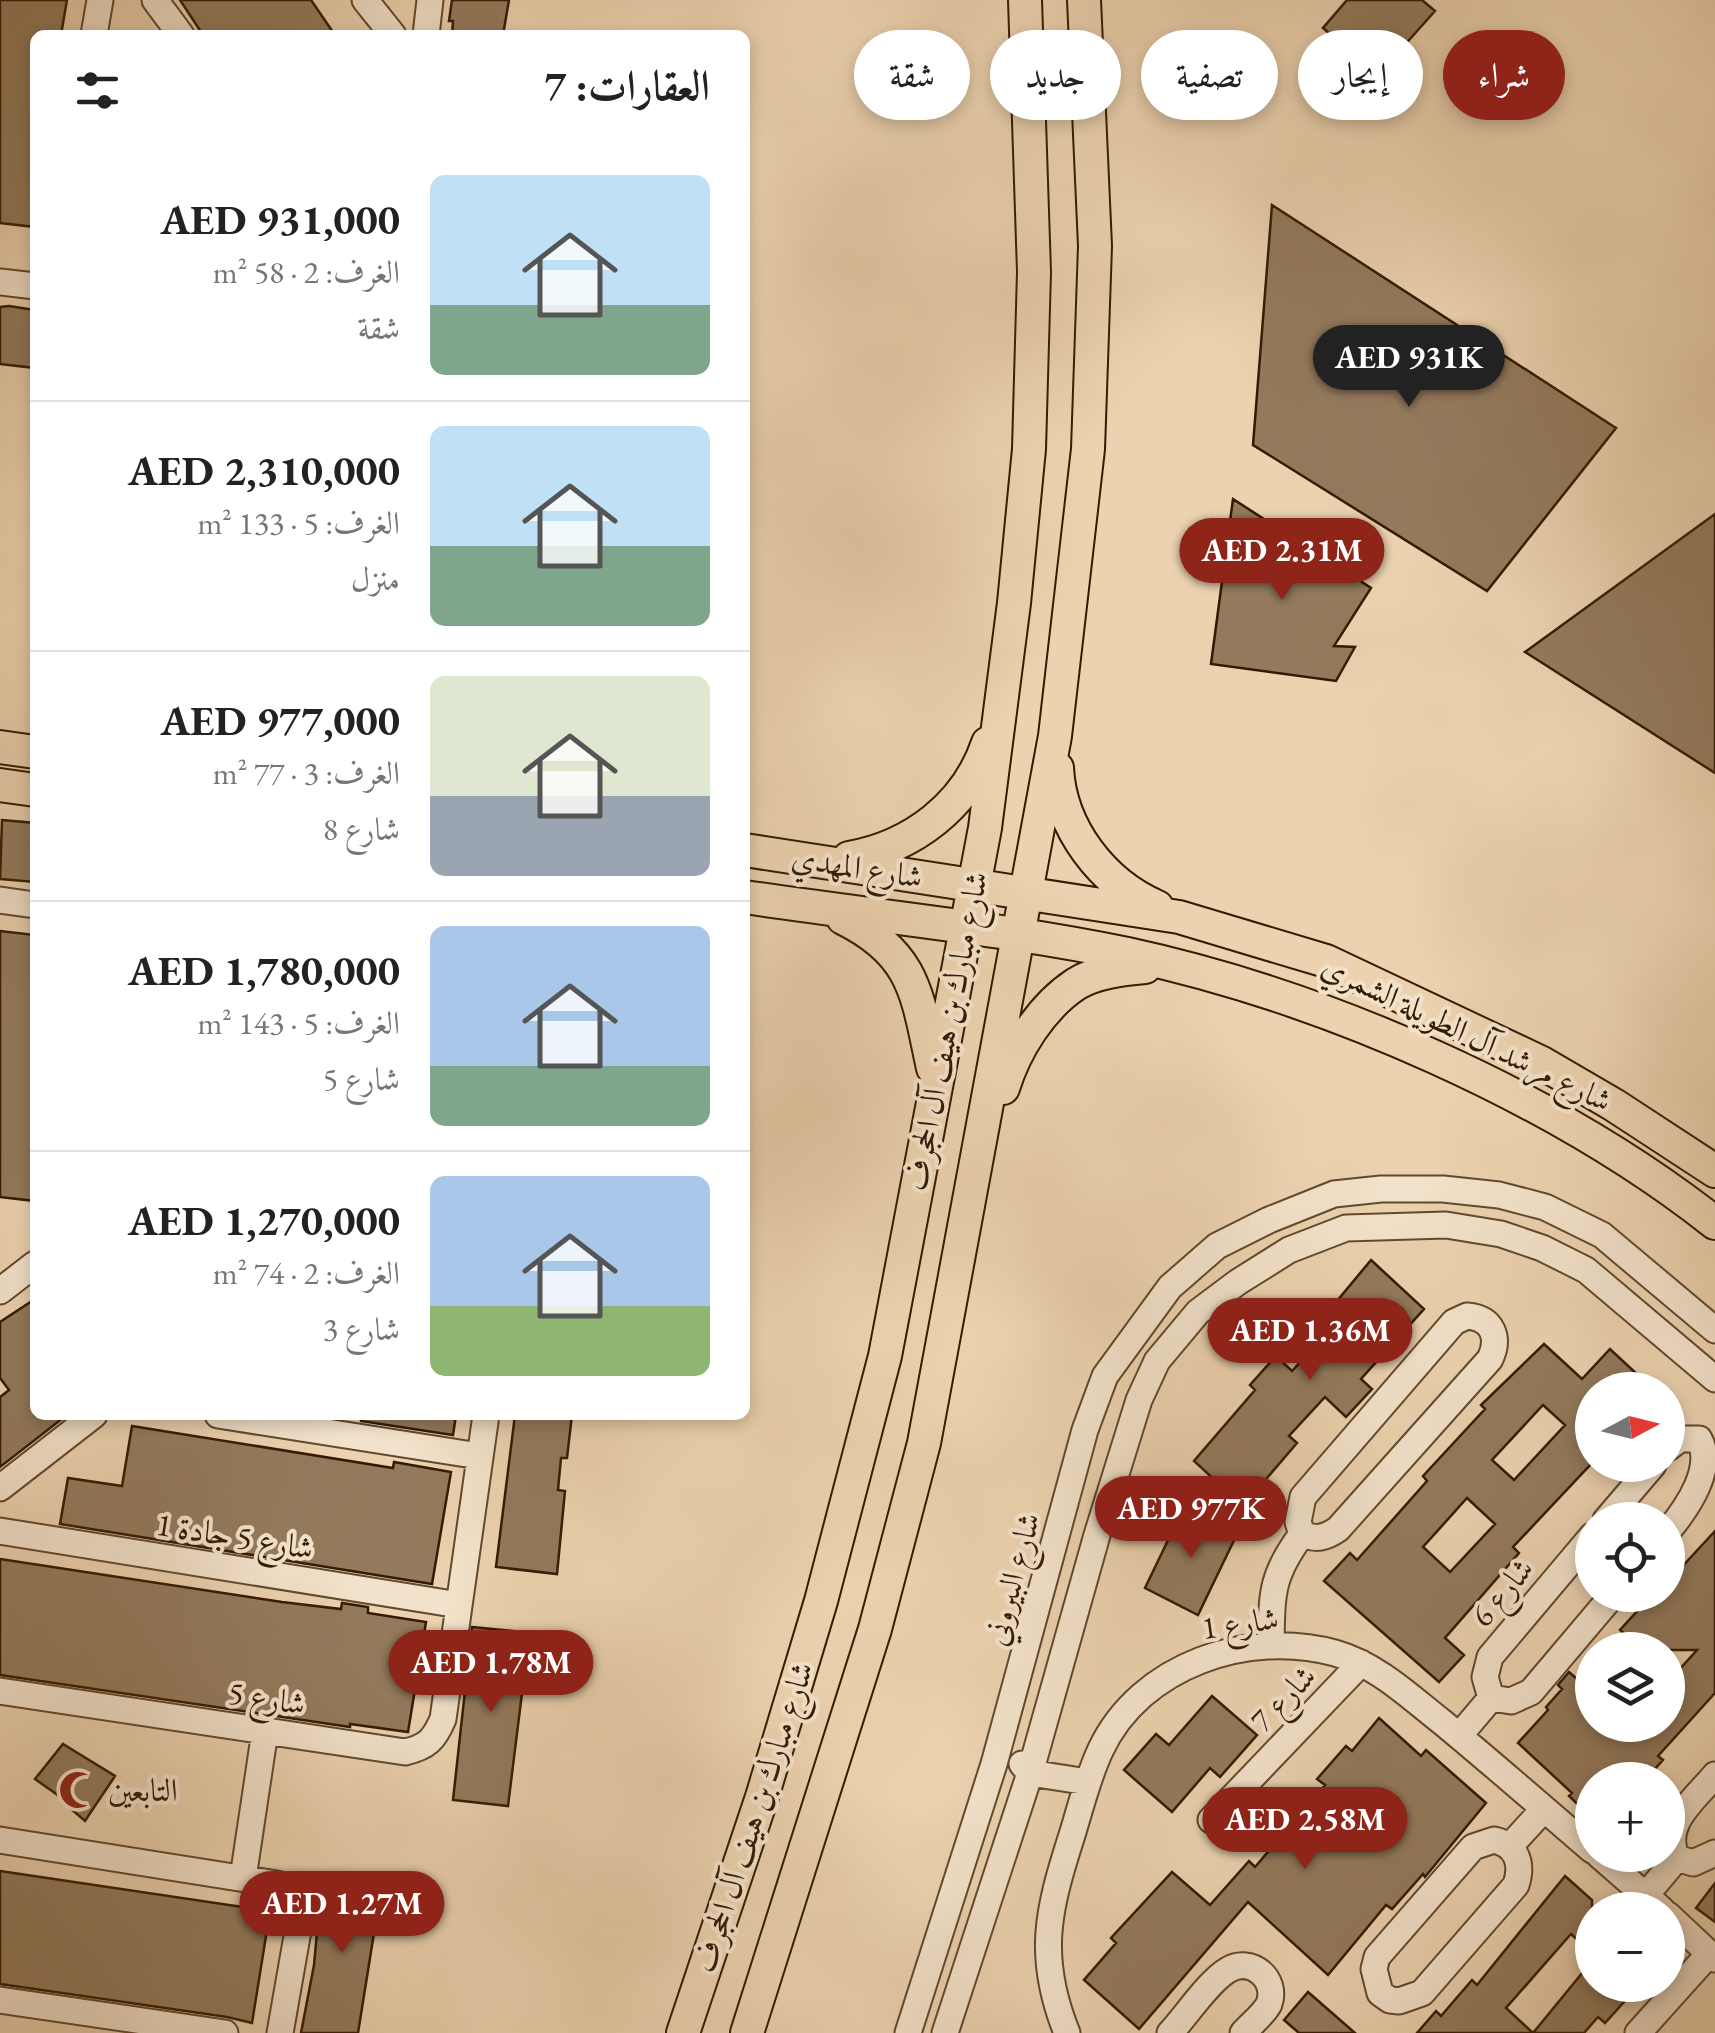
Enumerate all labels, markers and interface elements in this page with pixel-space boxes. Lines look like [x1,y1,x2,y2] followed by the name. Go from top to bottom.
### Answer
[854,30,970,120] chip: شقة
[990,30,1121,120] chip: جديد
[1141,30,1278,120] chip: تصفية
[1298,30,1423,120] chip: إيجار
[1443,30,1565,120] chip: شراء
[544,58,710,113] text: العقارات: 7
[70,63,125,118] icon: filters
[160,192,400,247] text: AED 931,000
[510,215,630,335] icon: home
[213,251,400,293] text: الغرف: 2 · 58 m²
[358,307,400,349] text: شقة
[1306,325,1512,410] pin: AED 931K
[1335,336,1483,378] text: AED 931K
[128,443,400,498] text: AED 2,310,000
[510,466,630,586] icon: home
[197,502,400,544] text: الغرف: 5 · 133 m²
[1168,518,1396,603] pin: AED 2.31M
[1201,529,1363,571] text: AED 2.31M
[351,558,400,600] text: منزل
[160,693,400,748] text: AED 977,000
[510,716,630,836] icon: home
[213,752,400,794] text: الغرف: 3 · 77 m²
[323,808,400,850] text: شارع 8
[787,836,926,904] street label: شارع المهدي
[894,868,1003,1195] street label: شارع مبارك بن هيف آل الحجرف
[128,943,400,998] text: AED 1,780,000
[1312,944,1619,1127] street label: شارع مرشد آل الطويلة الشمري
[510,966,630,1086] icon: home
[197,1002,400,1044] text: الغرف: 5 · 143 m²
[323,1058,400,1100] text: شارع 5
[128,1193,400,1248] text: AED 1,270,000
[510,1216,630,1336] icon: home
[213,1252,400,1294] text: الغرف: 2 · 74 m²
[1196,1298,1424,1383] pin: AED 1.36M
[323,1308,400,1350] text: شارع 3
[1229,1309,1391,1351] text: AED 1.36M
[1575,1372,1685,1482] north arrow
[1575,1372,1685,2002] map controls
[1088,1476,1294,1561] pin: AED 977K
[1117,1487,1265,1529] text: AED 977K
[1575,1502,1685,1612] button: locate
[153,1503,317,1575] street label: شارع 5 جادة 1
[974,1508,1056,1652] street label: شارع البيروني
[1461,1549,1548,1639] street label: شارع 6
[1199,1597,1282,1655] street label: شارع 1
[377,1630,605,1715] pin: AED 1.78M
[1575,1632,1685,1742] button: layers
[410,1641,572,1683] text: AED 1.78M
[683,1656,829,1980] street label: شارع مبارك بن هيف آل الحجرف
[1241,1656,1329,1745] street label: شارع 7
[225,1671,308,1731] street label: شارع 5
[1575,1762,1685,1872] button: +
[57,1769,99,1811] mosque icon: التابعين
[108,1769,178,1811] place label: التابعين
[1191,1787,1419,1872] pin: AED 2.58M
[1224,1798,1386,1840] text: AED 2.58M
[228,1871,456,1956] pin: AED 1.27M
[261,1882,423,1924] text: AED 1.27M
[1575,1892,1685,2002] button: −

